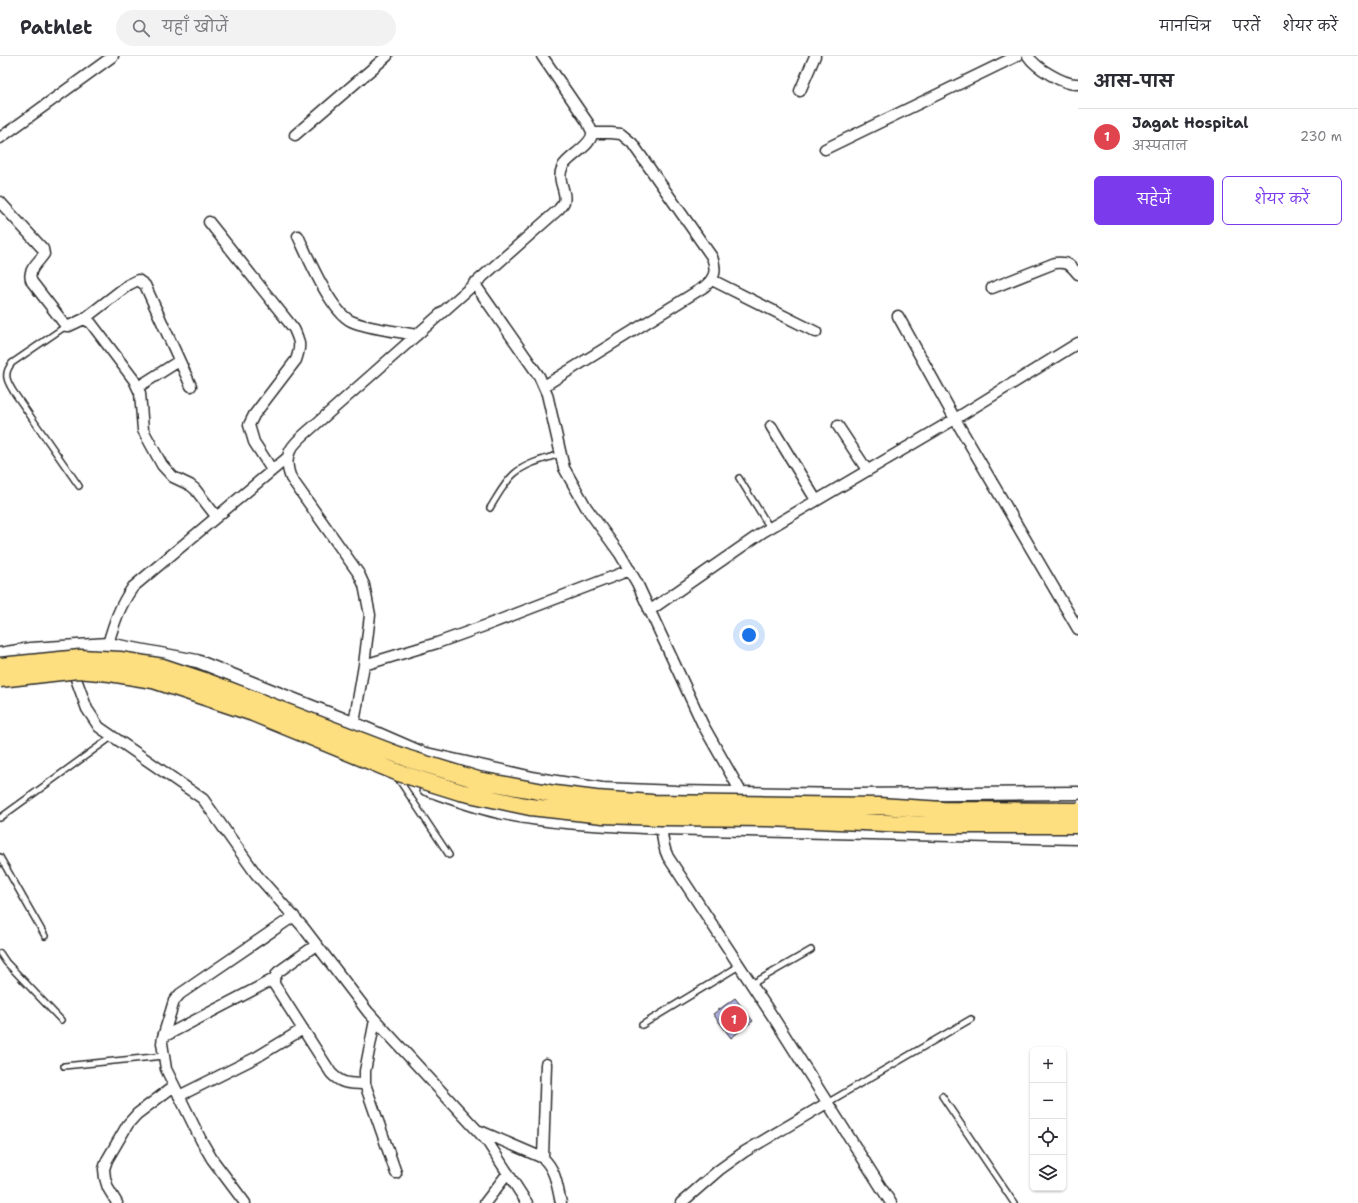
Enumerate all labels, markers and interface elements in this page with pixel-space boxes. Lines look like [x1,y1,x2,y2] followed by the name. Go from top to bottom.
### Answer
[116,10,396,46] search box
[20,15,92,40] text: Pathlet
[130,17,152,39] icon: search
[162,17,228,37] text: यहाँ खोजें
[1159,17,1211,35] text: मानचित्र
[1233,17,1260,35] text: परतें
[1282,17,1338,35] text: शेयर करें
[1094,70,1174,92] text: आस-पास
[1132,113,1249,133] text: Jagat Hospital
[1104,128,1110,145] text: 1
[1300,128,1342,145] text: 230 m
[1132,137,1187,154] text: अस्पताल
[1094,176,1214,225] button: सहेजें
[1222,176,1342,225] button: शेयर करें
[739,625,759,645] your location
[721,1004,747,1034] pin: 1
[1030,1047,1066,1191] map controls
[1030,1047,1066,1083] button: +
[1030,1083,1066,1119] button: −
[1030,1119,1066,1155] button: locate
[1030,1155,1066,1191] button: layers

